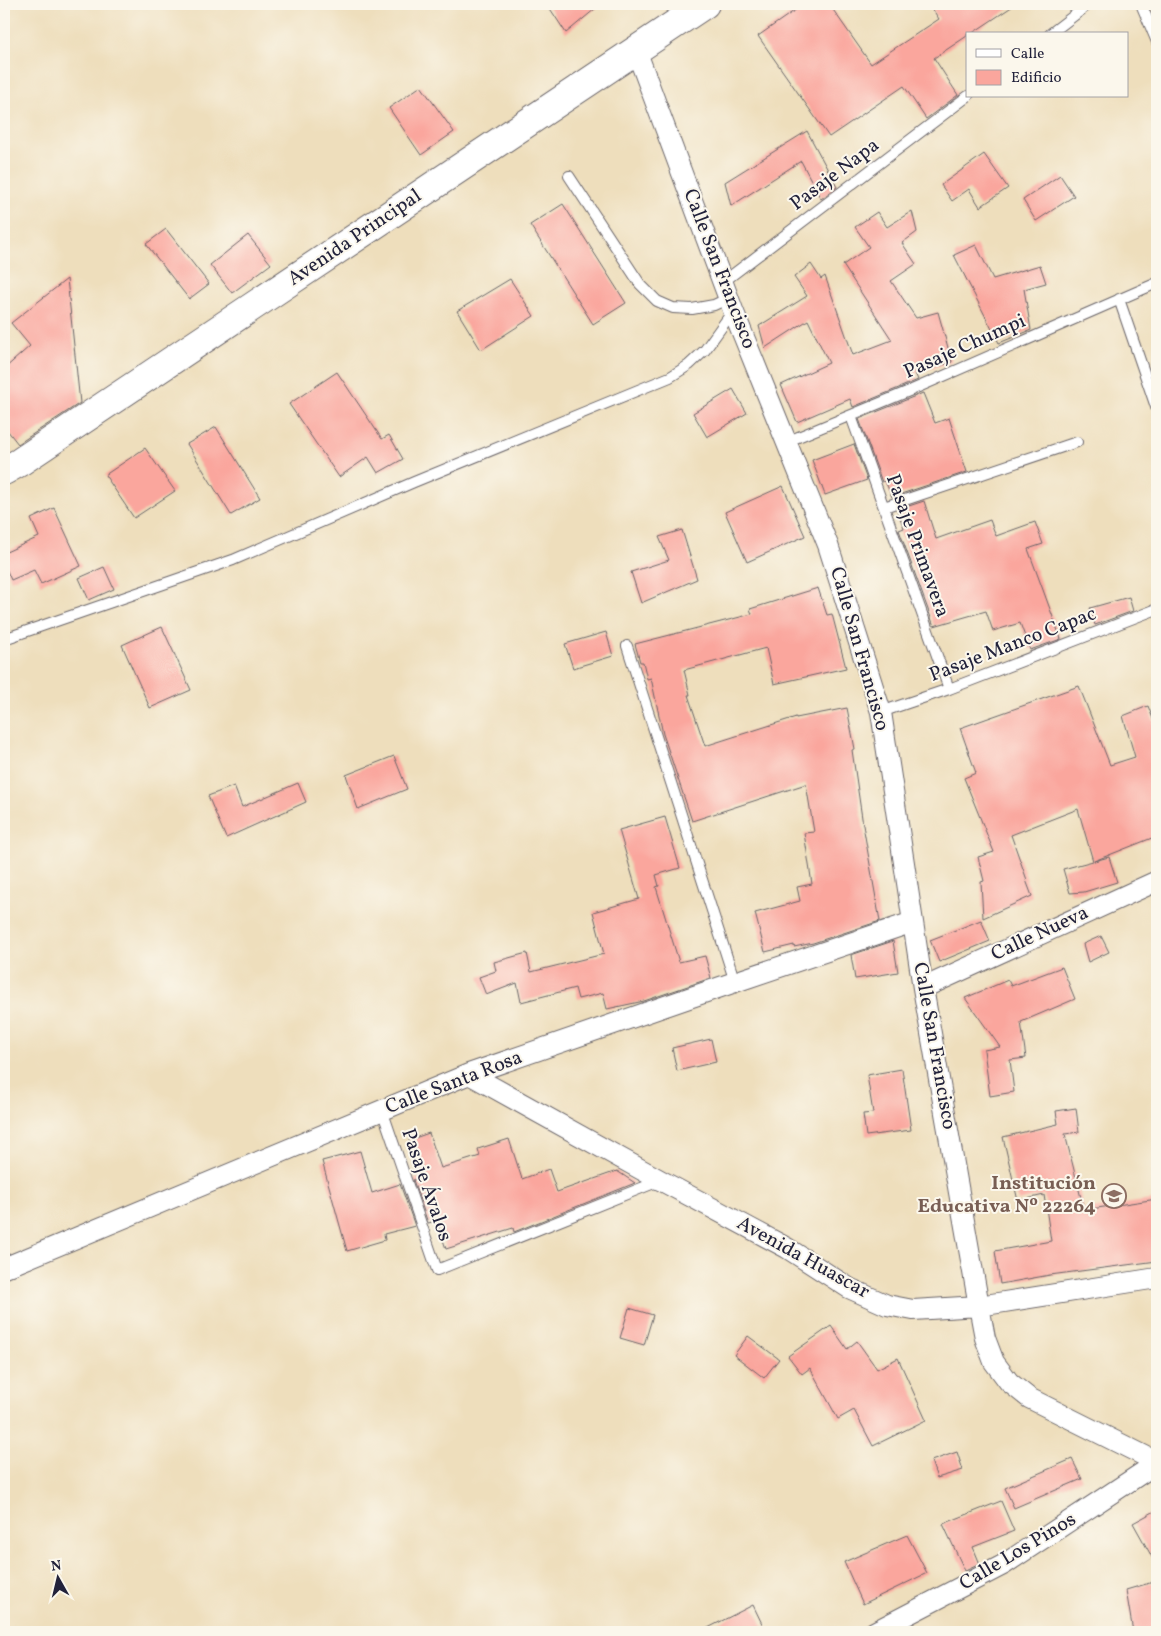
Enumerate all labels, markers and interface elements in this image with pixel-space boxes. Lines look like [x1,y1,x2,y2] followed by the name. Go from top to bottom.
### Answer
[966,32,1128,98] legend
[1011,44,1044,65] text: Calle
[1011,68,1062,89] text: Edificio
[784,132,886,218] street label: Pasaje Napa
[282,183,428,293] street label: Avenida Principal
[676,185,762,353] street label: Calle San Francisco
[900,308,1030,386] street label: Pasaje Chumpi
[878,470,956,622] street label: Pasaje Primavera
[822,564,896,734] street label: Calle San Francisco
[925,600,1101,690] street label: Pasaje Manco Capac
[987,899,1093,969] street label: Calle Nueva
[906,960,962,1132] street label: Calle San Francisco
[381,1044,527,1122] street label: Calle Santa Rosa
[394,1125,458,1245] street label: Pasaje Ávalos
[917,1170,1096,1221] place label: Institución Educativa Nº 22264
[1101,1183,1127,1209] school or university icon: Institución Educativa Nº 22264
[731,1210,875,1306] street label: Avenida Huascar
[954,1506,1082,1598] street label: Calle Los Pinos
[32,1554,82,1604] north arrow
[50,1556,63,1577] text: N

